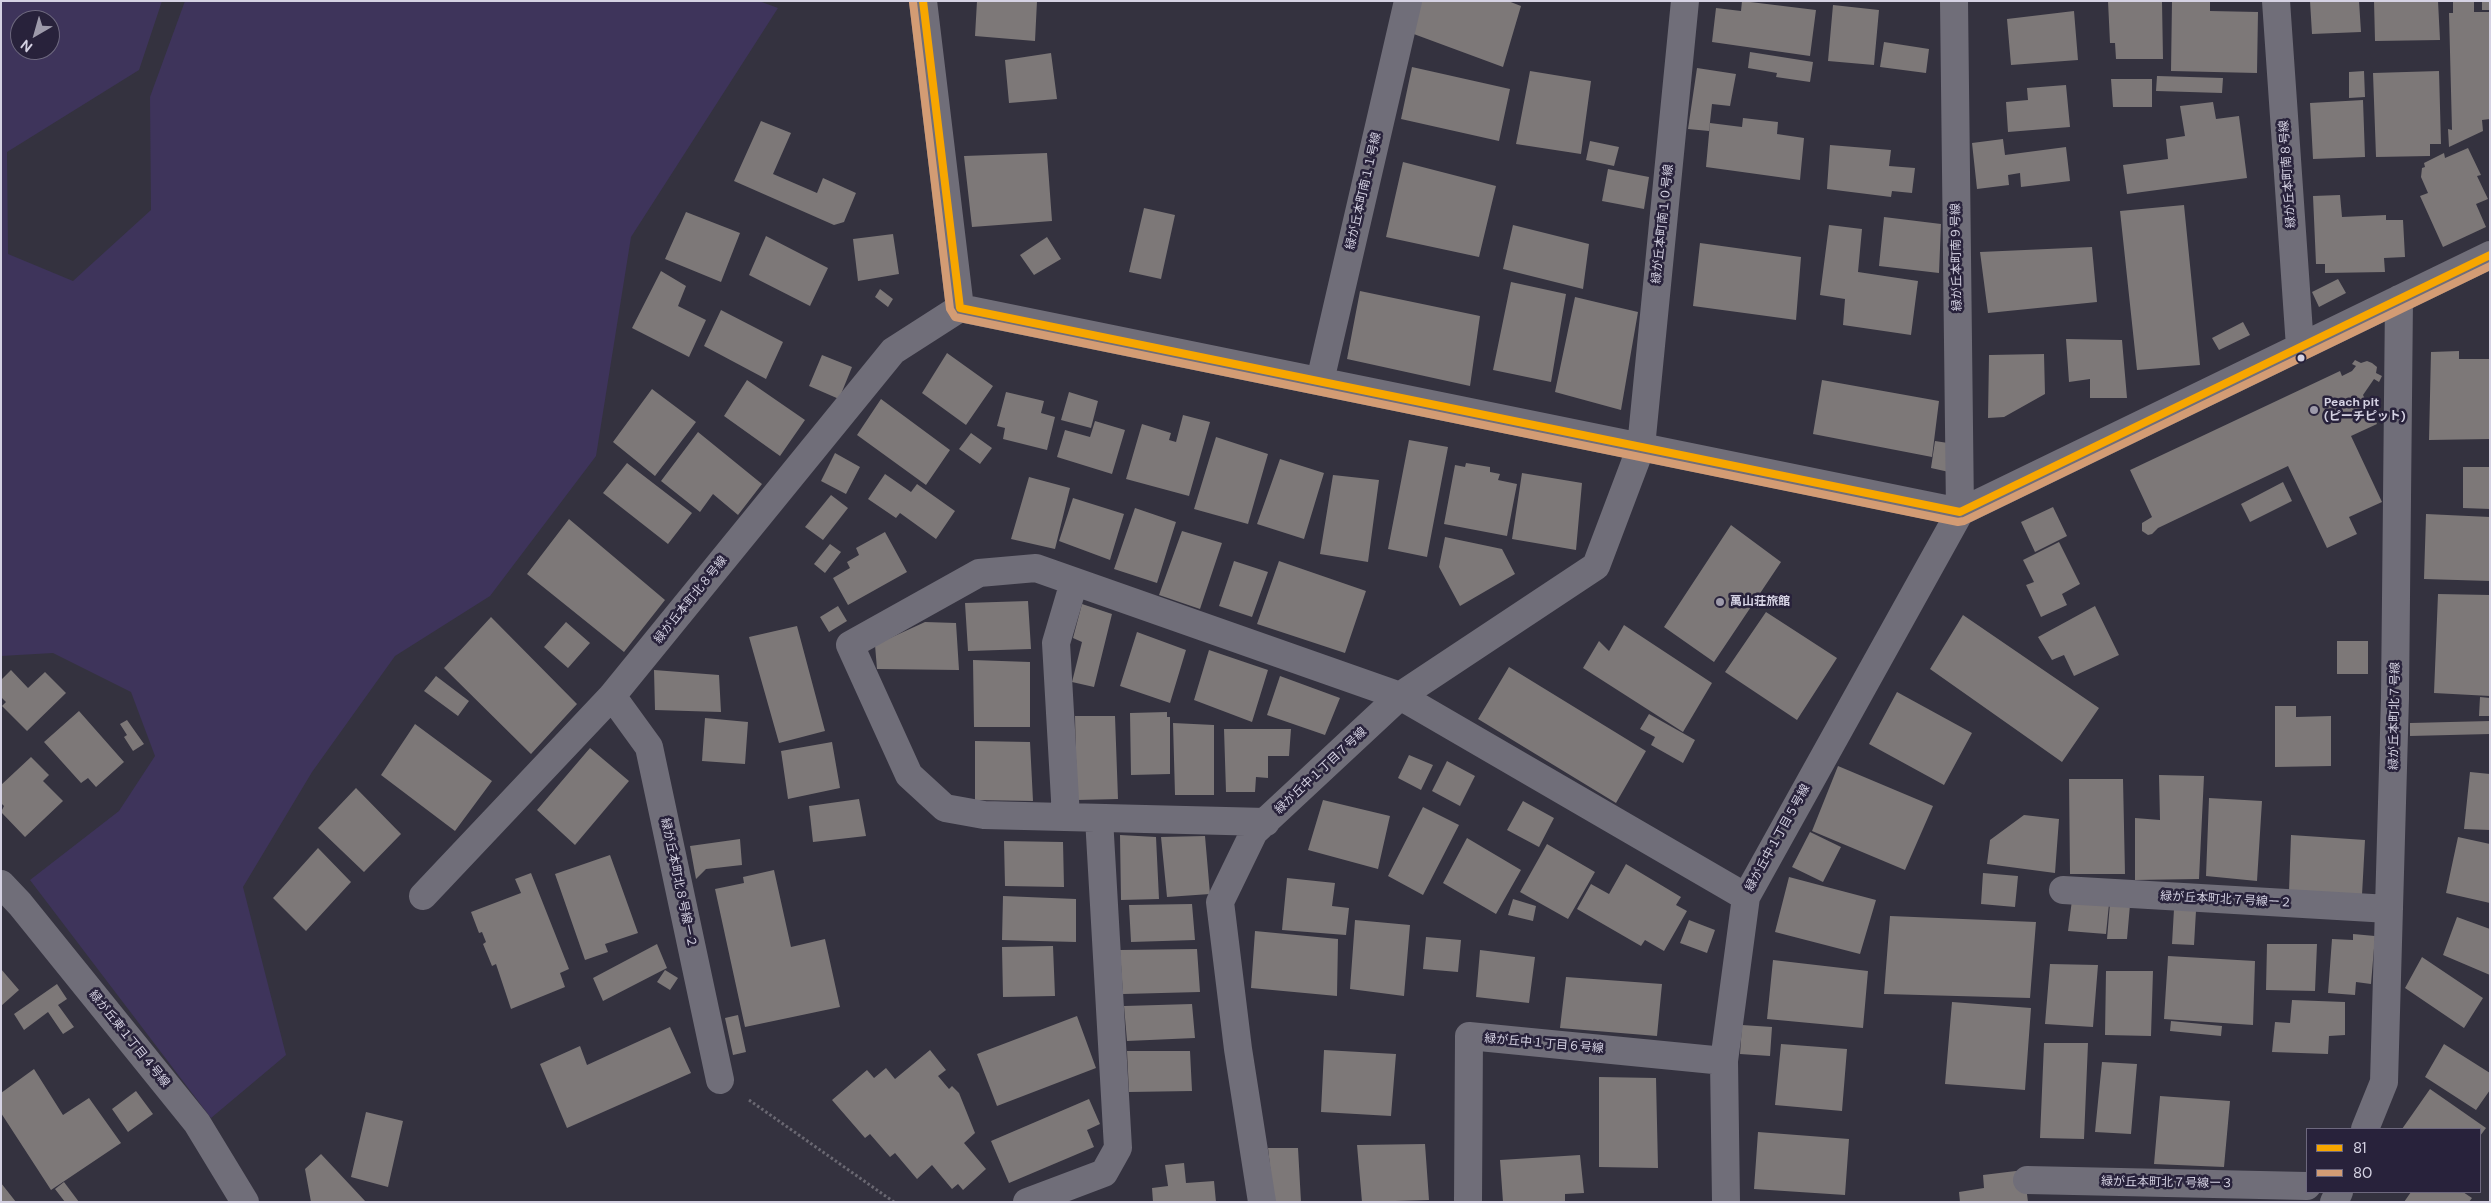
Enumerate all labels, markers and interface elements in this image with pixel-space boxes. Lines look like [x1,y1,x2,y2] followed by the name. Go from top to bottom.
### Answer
[10,10,60,60] north arrow
[17,36,36,56] text: N
[2277,120,2299,228] street label: 緑が丘本町南８号線
[1343,131,1385,251] street label: 緑が丘本町南１１号線
[1650,164,1676,284] street label: 緑が丘本町南１０号線
[1949,203,1965,311] street label: 緑が丘本町南９号線
[2296,353,2306,363] unlabelled marker
[2324,396,2406,424] place label: Peach pit (ピーチピット)
[2308,404,2320,416] marker: Peach pit (ピーチピット)
[651,554,731,646] street label: 緑が丘本町北８号線
[1730,595,1790,609] place label: 萬山荘旅館
[1714,596,1726,608] marker: 萬山荘旅館
[2387,662,2403,770] street label: 緑が丘本町北７号線
[1272,725,1370,817] street label: 緑が丘中１丁目７号線
[1743,782,1813,894] street label: 緑が丘中１丁目５号線
[657,817,699,949] street label: 緑が丘本町北８号線ー２
[2160,889,2292,911] street label: 緑が丘本町北７号線ー２
[86,988,172,1090] street label: 緑が丘東１丁目４号線
[1484,1032,1604,1056] street label: 緑が丘中１丁目６号線
[2306,1128,2481,1193] legend
[2353,1138,2367,1158] text: 81
[2353,1163,2372,1183] text: 80
[2101,1175,2233,1191] street label: 緑が丘本町北７号線ー３

